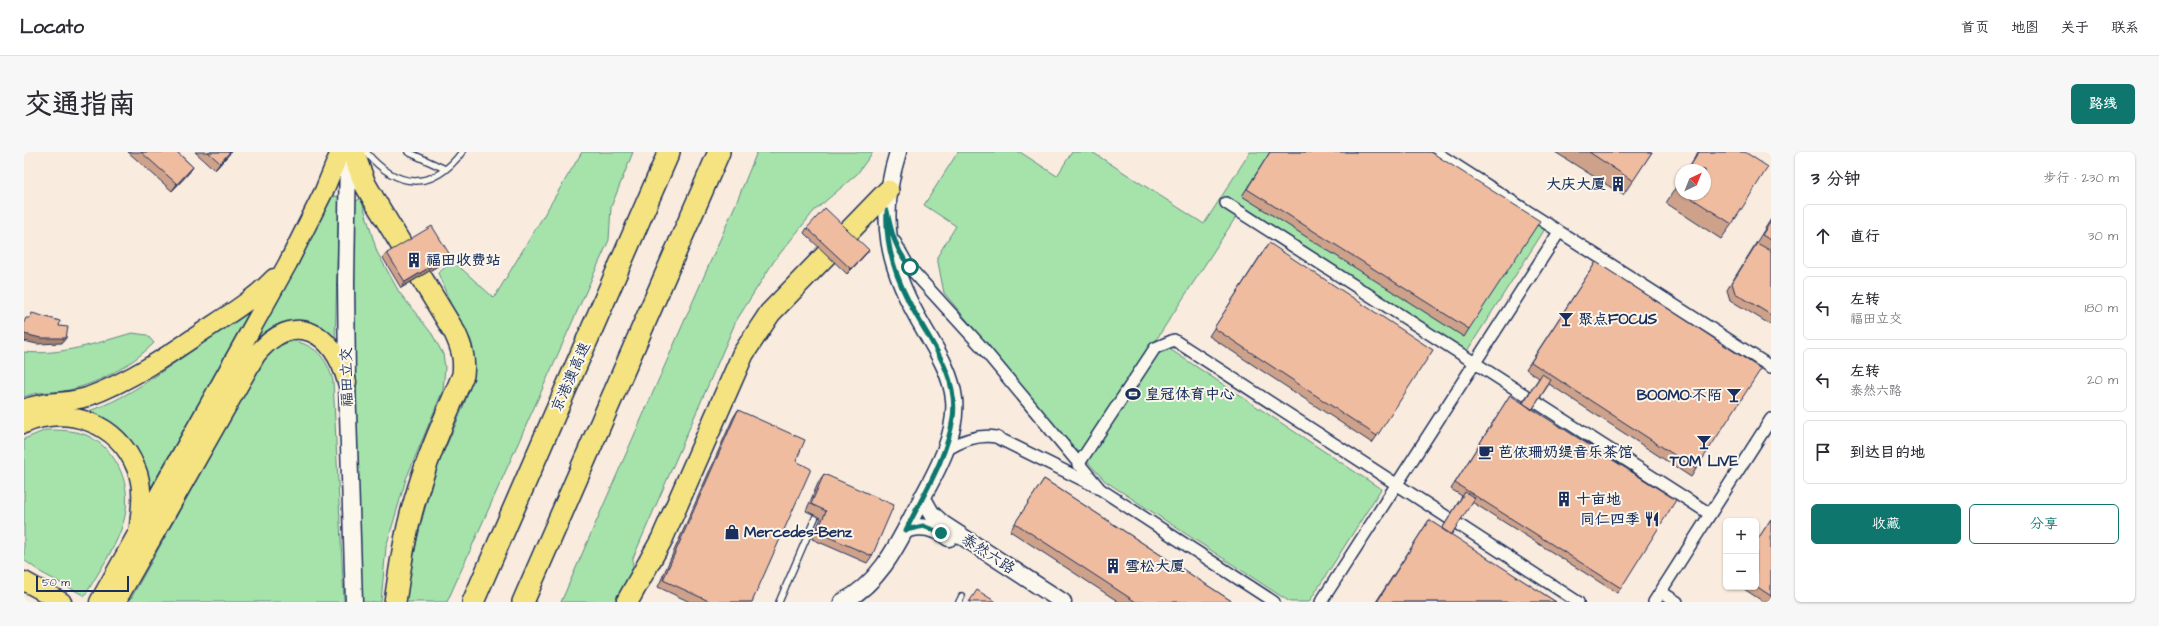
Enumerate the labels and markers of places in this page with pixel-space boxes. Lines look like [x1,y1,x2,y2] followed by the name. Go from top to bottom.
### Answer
[1546,174,1606,195] place label: 大庆大厦
[1609,175,1627,193] building icon: 大庆大厦
[426,250,501,271] place label: 福田收费站
[405,251,423,269] building icon: 福田收费站
[1578,309,1657,330] place label: 聚点FOCUS
[1557,310,1575,328] bar icon: 聚点FOCUS
[1145,384,1235,405] place label: 皇冠体育中心
[1124,385,1142,403] sports icon: 皇冠体育中心
[1637,385,1722,406] place label: BOOMO·不陌
[1725,386,1743,404] bar icon: BOOMO·不陌
[1695,433,1713,451] bar icon: TOM LIVE
[1498,442,1633,463] place label: 芭依珊奶缇音乐茶馆
[1477,443,1495,461] cafe icon: 芭依珊奶缇音乐茶馆
[1669,451,1738,472] place label: TOM LIVE
[1576,489,1621,510] place label: 十亩地
[1555,490,1573,508] building icon: 十亩地
[1580,509,1640,530] place label: 同仁四季
[1643,510,1661,528] restaurant icon: 同仁四季
[744,522,853,543] place label: Mercedes-Benz
[723,523,741,541] shop icon: Mercedes-Benz
[1125,556,1185,577] place label: 雪松大厦
[1104,557,1122,575] building icon: 雪松大厦

